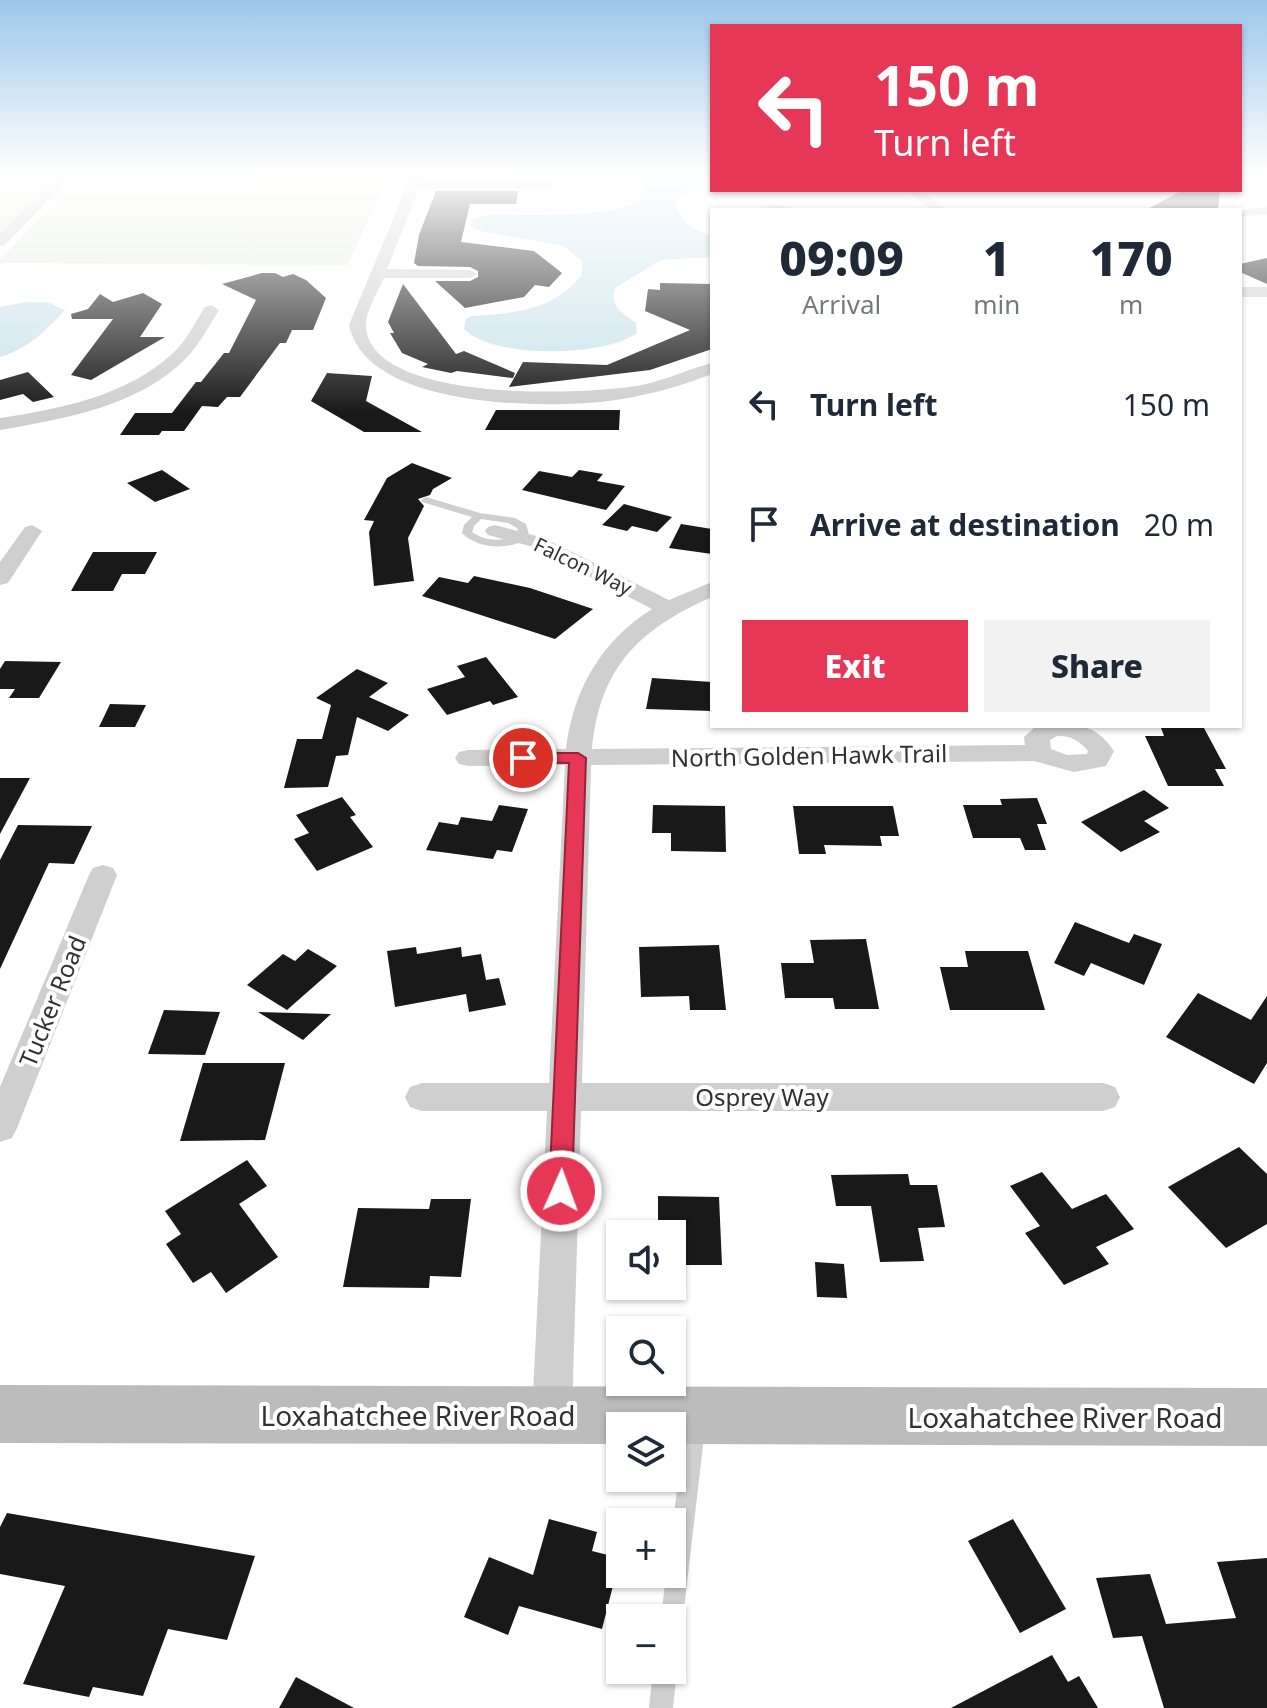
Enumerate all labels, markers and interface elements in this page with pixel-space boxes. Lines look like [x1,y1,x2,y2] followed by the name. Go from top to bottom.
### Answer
[874,46,1039,122] text: 150 m
[742,56,846,160] icon: left
[874,118,1016,167] text: Turn left
[779,225,904,290] text: 09:09
[983,225,1011,290] text: 1
[1090,225,1173,290] text: 170
[802,286,881,322] text: Arrival
[973,286,1020,322] text: min
[1119,286,1143,322] text: m
[742,382,786,426] icon: left
[810,384,938,425] text: Turn left
[1123,384,1210,425] text: 150 m
[742,502,786,546] icon: arrive
[810,504,1120,545] text: Arrive at destination
[1144,504,1214,545] text: 20 m
[530,531,637,602] street label: Falcon Way
[742,620,968,712] button: Exit
[984,620,1210,712] button: Share
[489,724,557,792] pin
[501,736,545,780] icon: arrive
[670,736,948,774] street label: North Golden Hawk Trail
[11,931,93,1071] street label: Tucker Road
[695,1080,830,1113] street label: Osprey Way
[519,1149,603,1233] position arrow
[606,1220,686,1684] map controls
[606,1220,686,1300] button: sound
[606,1316,686,1396] button: search
[260,1396,576,1434] street label: Loxahatchee River Road
[907,1398,1223,1436] street label: Loxahatchee River Road
[606,1412,686,1492] button: layers
[606,1508,686,1588] button: +
[606,1604,686,1684] button: −

